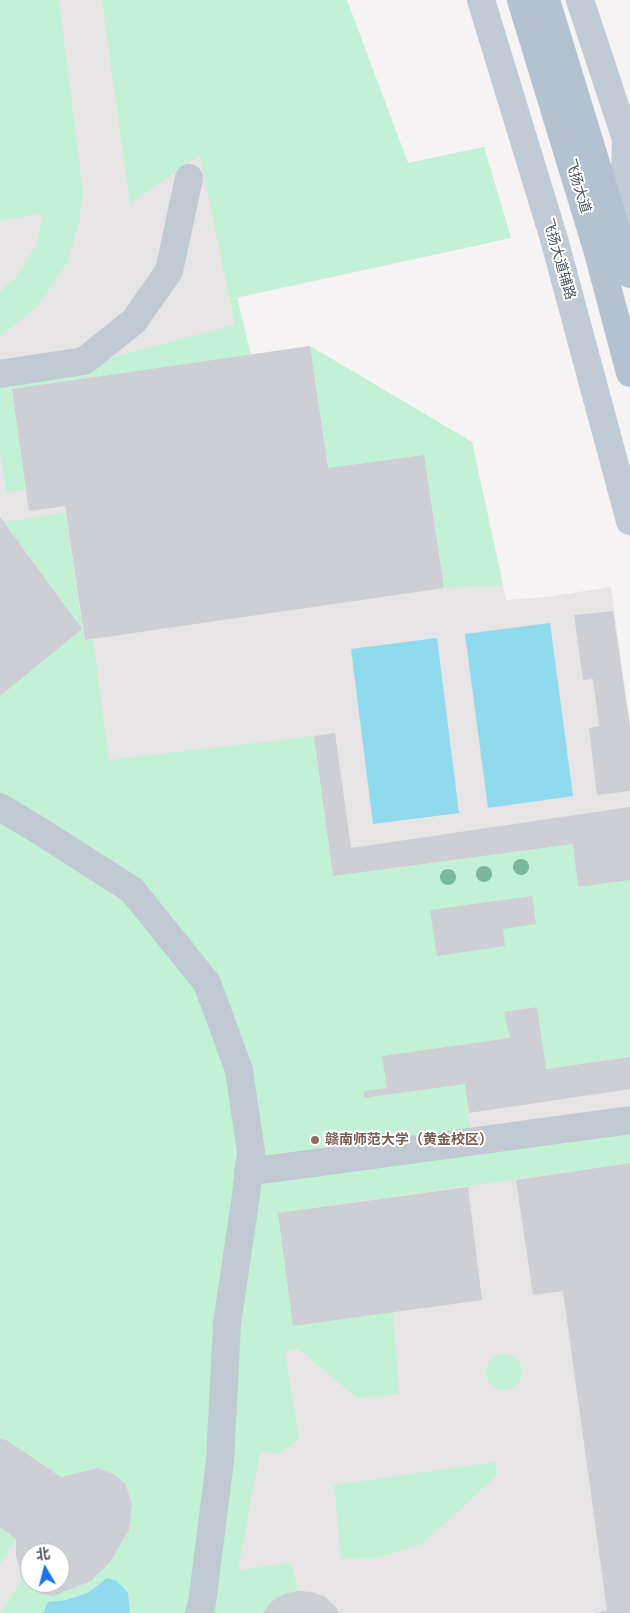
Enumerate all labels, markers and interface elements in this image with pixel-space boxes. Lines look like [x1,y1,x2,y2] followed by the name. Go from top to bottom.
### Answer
[562,157,594,215] street label: 飞扬大道
[539,216,579,302] street label: 飞扬大道辅路
[325,1132,493,1148] place label: 赣南师范大学（黄金校区）
[309,1134,321,1146] marker: 赣南师范大学（黄金校区）
[20,1543,70,1593] north arrow
[35,1544,51,1564] text: 北

